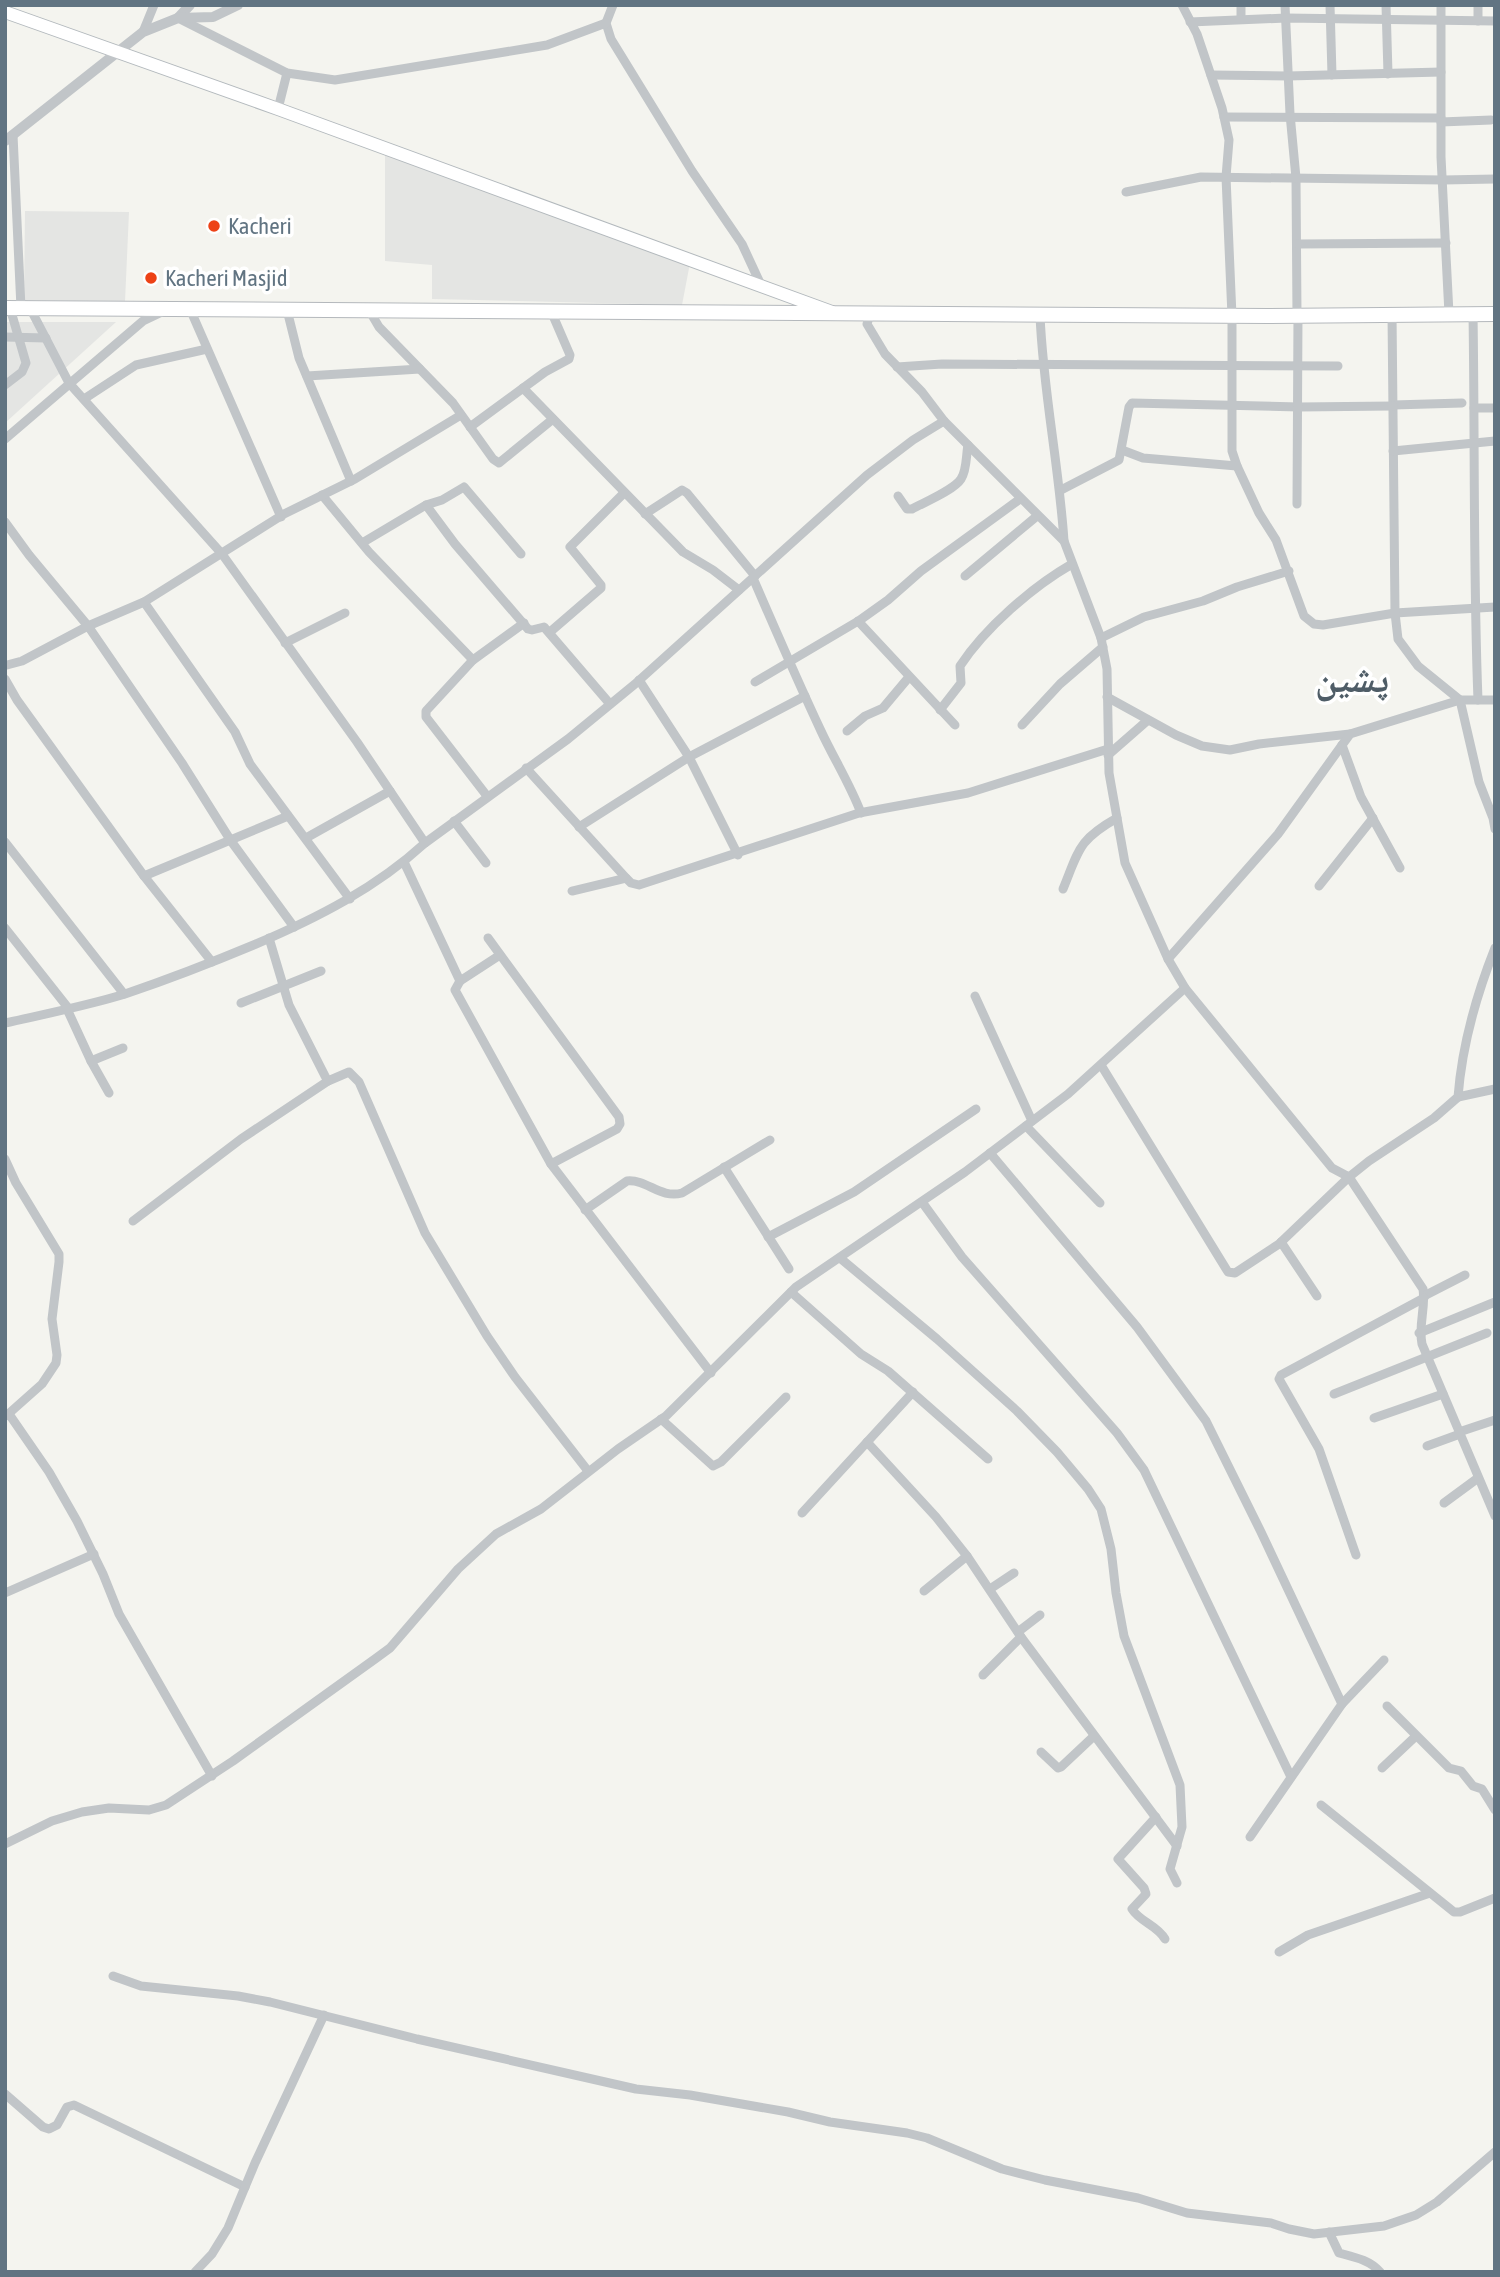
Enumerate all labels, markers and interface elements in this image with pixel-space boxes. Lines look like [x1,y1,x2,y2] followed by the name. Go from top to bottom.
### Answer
[228,213,292,239] place label: Kacheri
[206,218,222,234] marker: Kacheri
[165,265,288,291] place label: Kacheri Masjid
[143,270,159,286] marker: Kacheri Masjid
[1315,657,1389,702] district label: پشین

